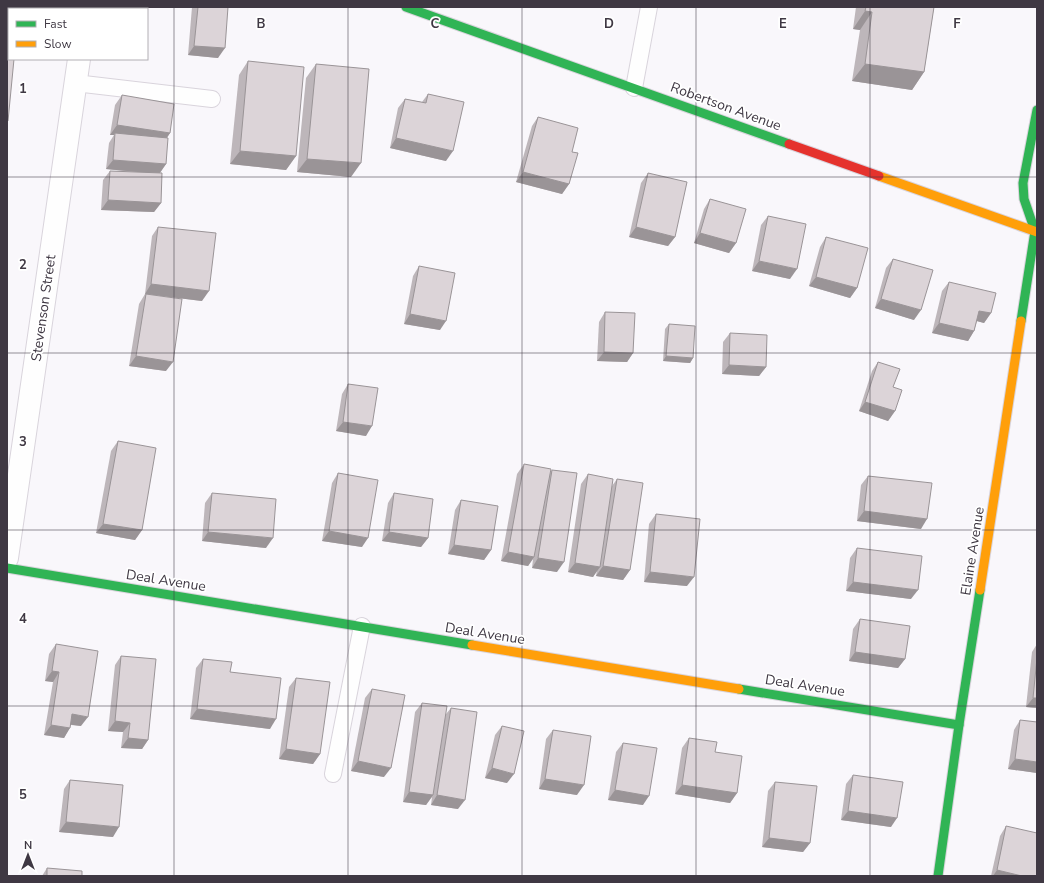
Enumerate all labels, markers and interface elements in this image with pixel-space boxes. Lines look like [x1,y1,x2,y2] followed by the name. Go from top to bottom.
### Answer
[8,8,148,60] legend
[257,15,266,33] text: B
[431,15,440,33] text: C
[604,15,614,33] text: D
[779,15,787,33] text: E
[953,15,961,33] text: F
[44,16,67,32] text: Fast
[44,36,72,52] text: Slow
[668,78,784,135] street label: Robertson Avenue
[19,80,27,98] text: 1
[27,253,60,363] street label: Stevenson Street
[19,256,27,274] text: 2
[19,433,27,451] text: 3
[956,505,989,597] street label: Elaine Avenue
[125,565,207,596] street label: Deal Avenue
[19,610,27,628] text: 4
[444,618,526,649] street label: Deal Avenue
[764,670,846,701] street label: Deal Avenue
[19,786,27,804] text: 5
[8,835,48,875] north arrow
[24,838,32,853] text: N

